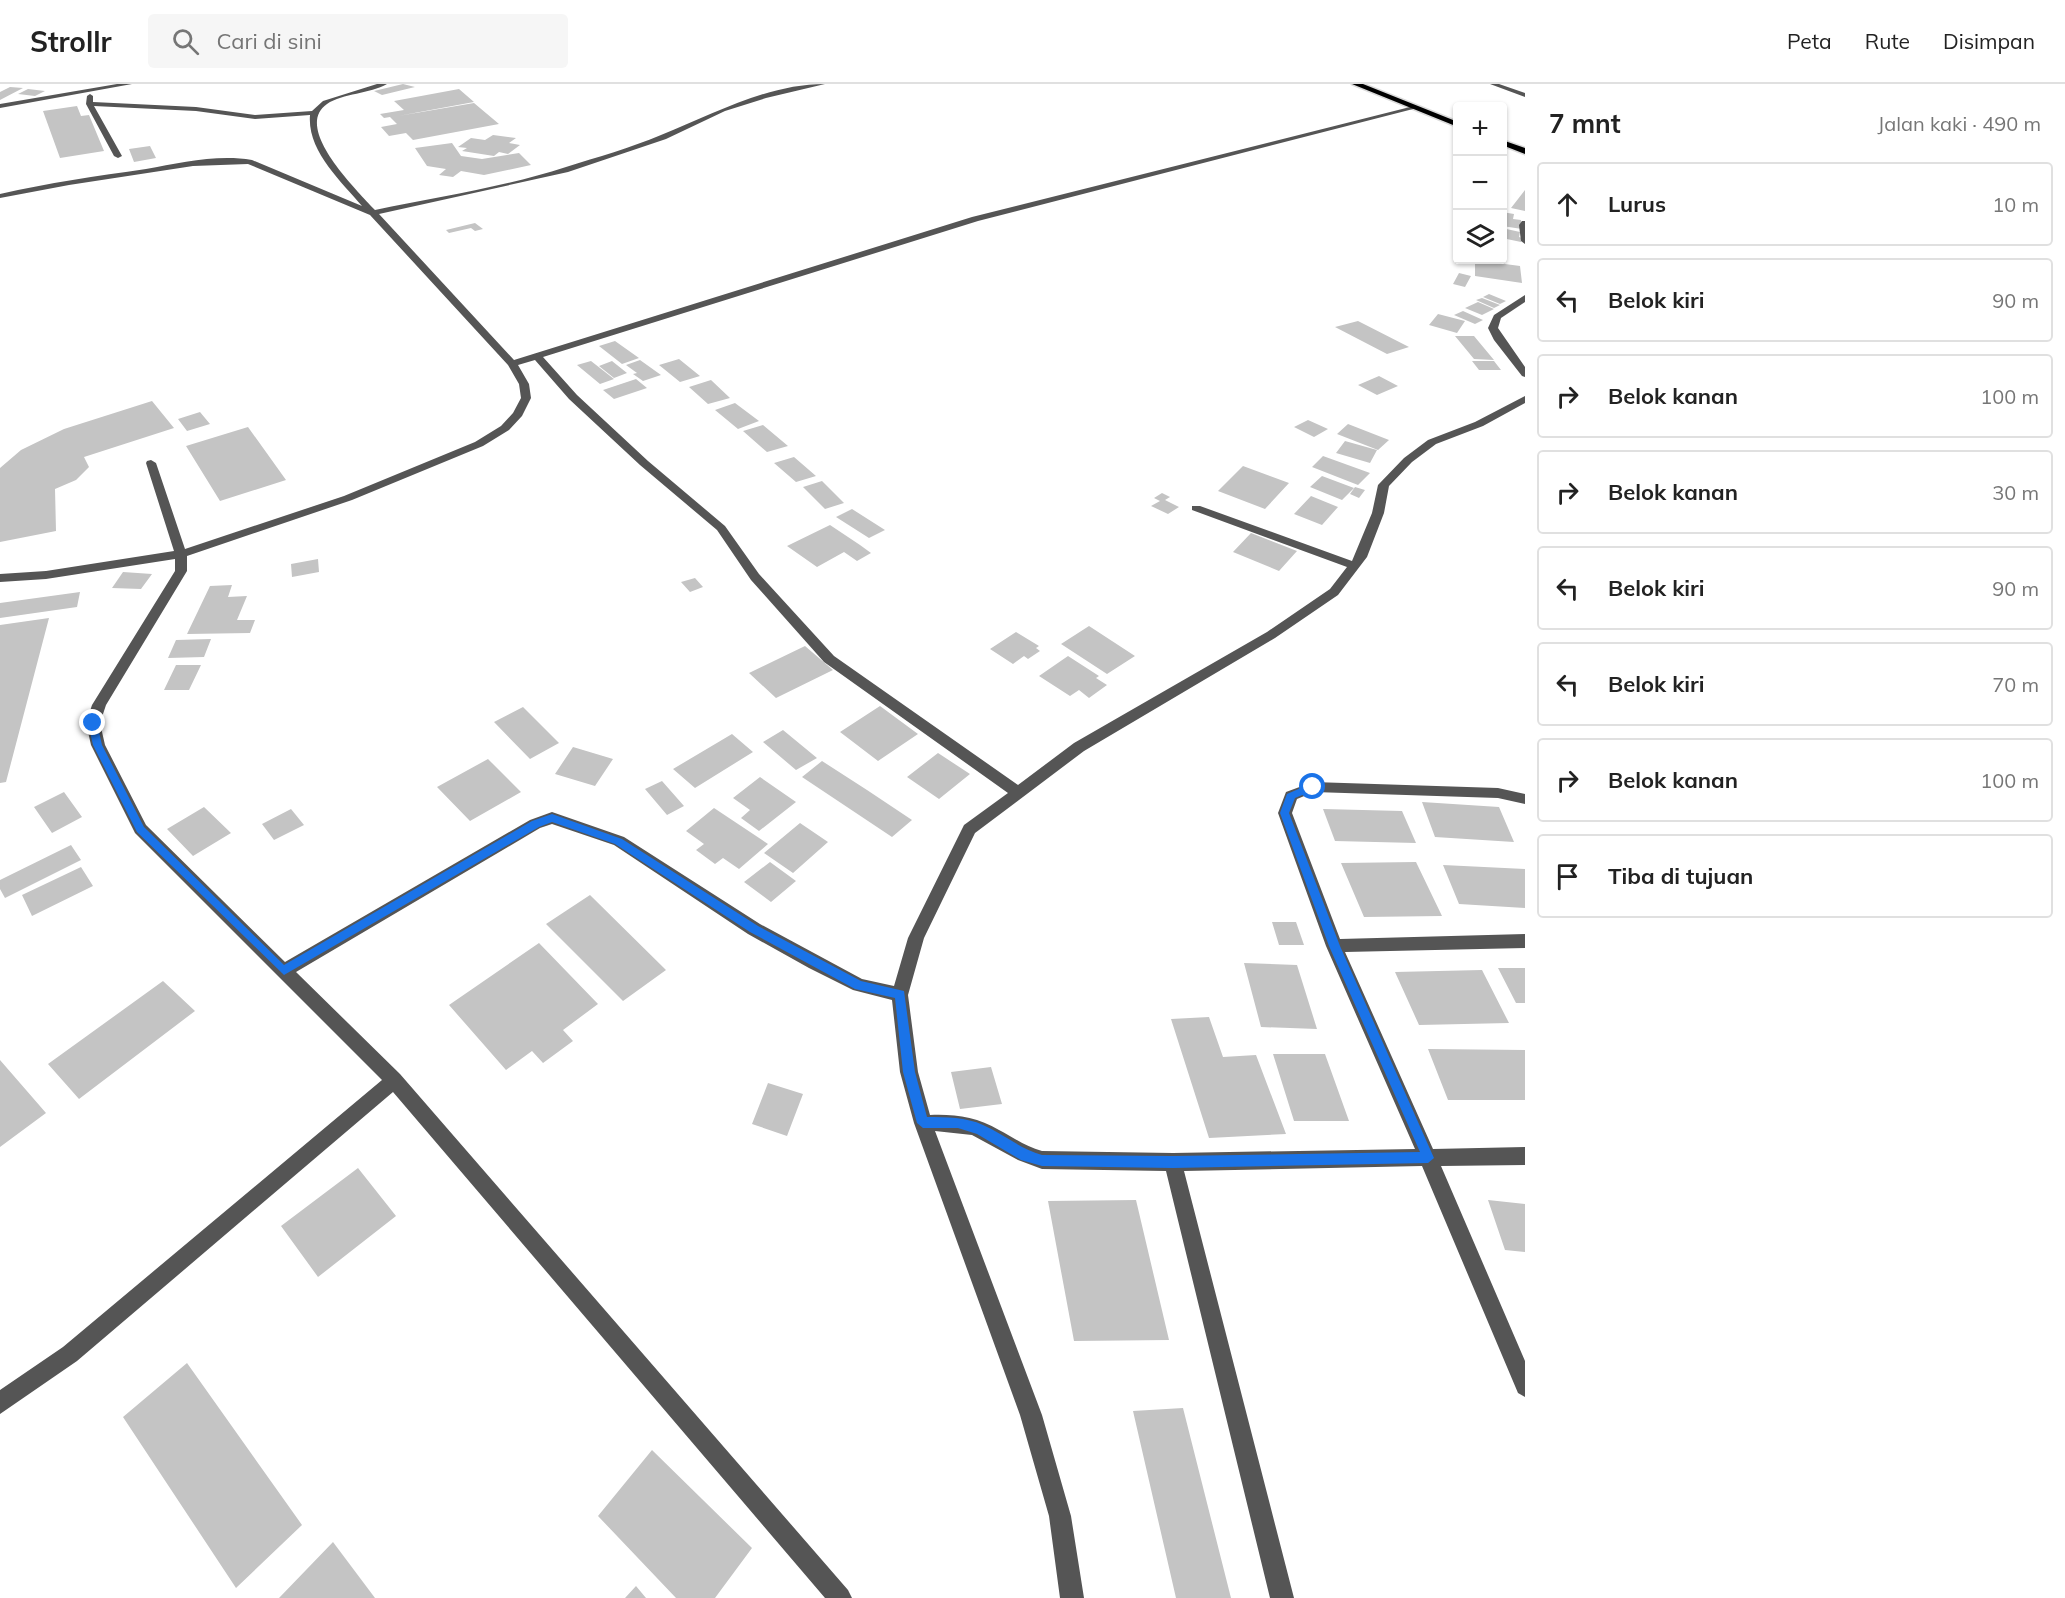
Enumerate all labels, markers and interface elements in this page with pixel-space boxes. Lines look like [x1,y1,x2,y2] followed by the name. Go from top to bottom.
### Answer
[148,14,568,68] search box
[30,24,112,59] text: Strollr
[169,25,202,58] icon: search
[217,27,322,55] text: Cari di sini
[1787,28,1832,54] text: Peta
[1865,28,1910,54] text: Rute
[1943,28,2035,54] text: Disimpan
[1453,102,1507,264] map controls
[1453,102,1507,156] button: +
[1549,107,1621,140] text: 7 mnt
[1878,111,2041,136] text: Jalan kaki · 490 m
[1453,156,1507,210] button: −
[1551,188,1584,221] icon: ahead
[1608,190,1666,218] text: Lurus
[1992,192,2039,217] text: 10 m
[1453,210,1507,264] button: layers
[1551,284,1584,317] icon: left
[1608,286,1704,314] text: Belok kiri
[1992,288,2039,313] text: 90 m
[1551,380,1584,413] icon: right
[1608,382,1738,410] text: Belok kanan
[1980,384,2039,409] text: 100 m
[1551,476,1584,509] icon: right
[1608,478,1738,506] text: Belok kanan
[1992,480,2039,505] text: 30 m
[1551,572,1584,605] icon: left
[1608,574,1704,602] text: Belok kiri
[1992,576,2039,601] text: 90 m
[1551,668,1584,701] icon: left
[1608,670,1704,698] text: Belok kiri
[1992,672,2039,697] text: 70 m
[79,709,105,735] route end
[1551,764,1584,797] icon: right
[1608,766,1738,794] text: Belok kanan
[1980,768,2039,793] text: 100 m
[1299,773,1325,799] route start
[1551,860,1584,893] icon: arrive
[1608,862,1753,890] text: Tiba di tujuan

